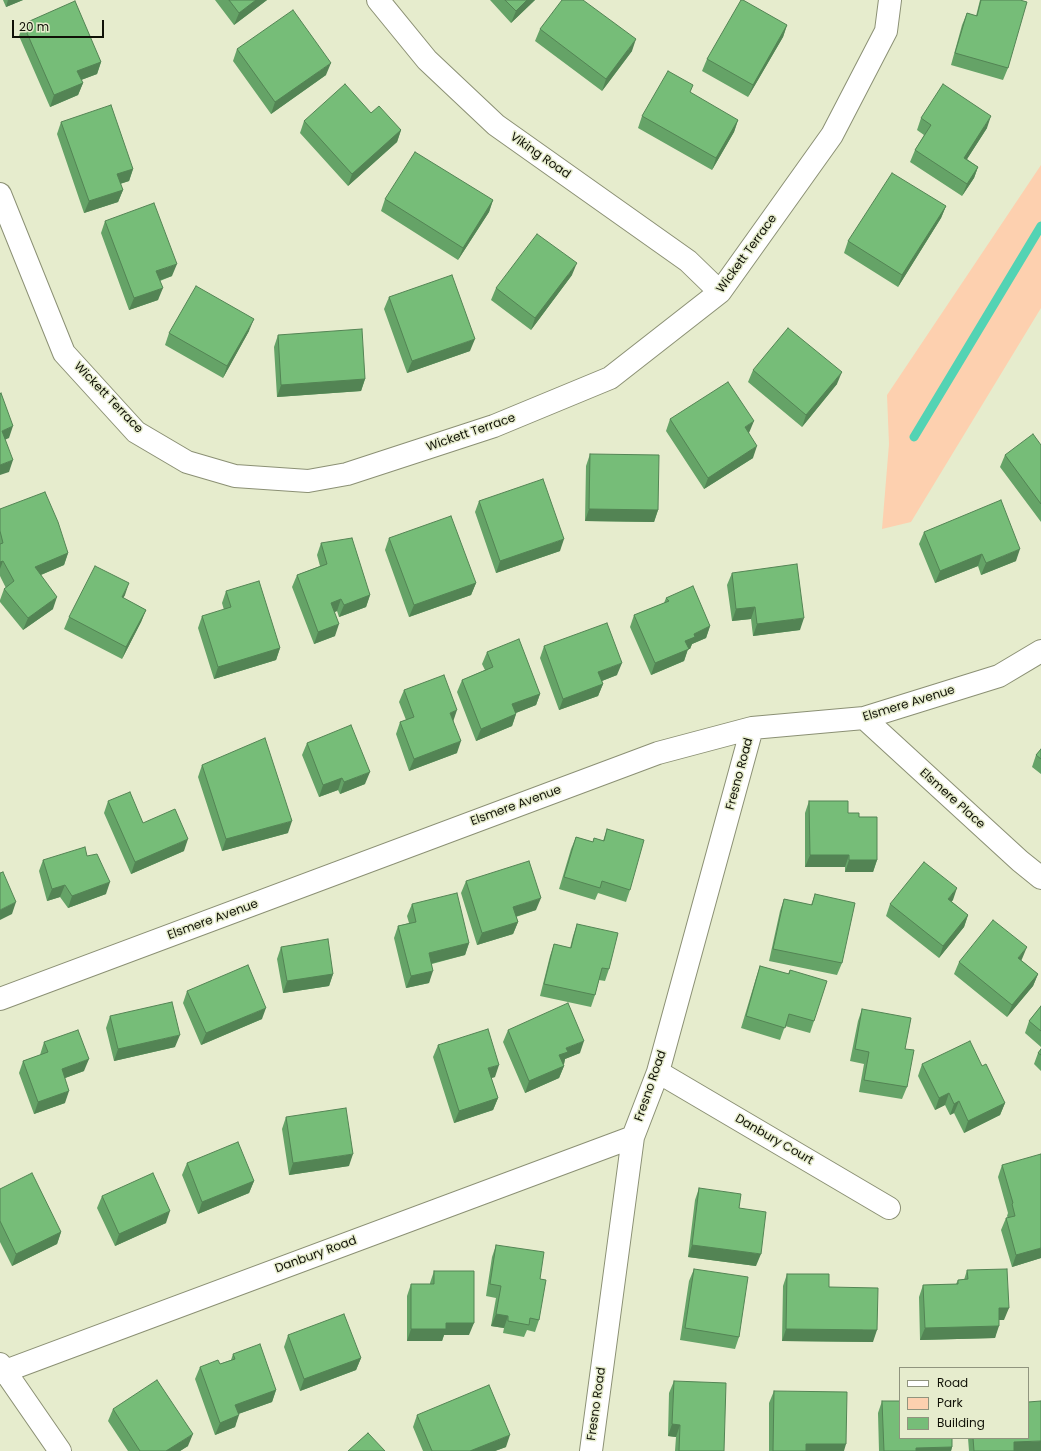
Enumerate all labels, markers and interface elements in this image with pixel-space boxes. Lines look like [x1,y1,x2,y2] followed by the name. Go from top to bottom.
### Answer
[14,12,106,38] scale bar
[19,18,49,35] text: 20 m
[507,130,573,182] street label: Viking Road
[714,212,780,296] street label: Wickett Terrace
[70,359,146,437] street label: Wickett Terrace
[425,411,517,455] street label: Wickett Terrace
[861,683,957,725] street label: Elsmere Avenue
[723,736,757,812] street label: Fresno Road
[916,766,988,832] street label: Elsmere Place
[469,783,563,829] street label: Elsmere Avenue
[166,897,260,943] street label: Elsmere Avenue
[632,1049,670,1123] street label: Fresno Road
[732,1112,816,1168] street label: Danbury Court
[273,1234,359,1276] street label: Danbury Road
[585,1366,609,1442] street label: Fresno Road
[899,1367,1029,1439] legend
[937,1374,968,1391] text: Road
[937,1394,963,1411] text: Park
[937,1414,985,1431] text: Building

